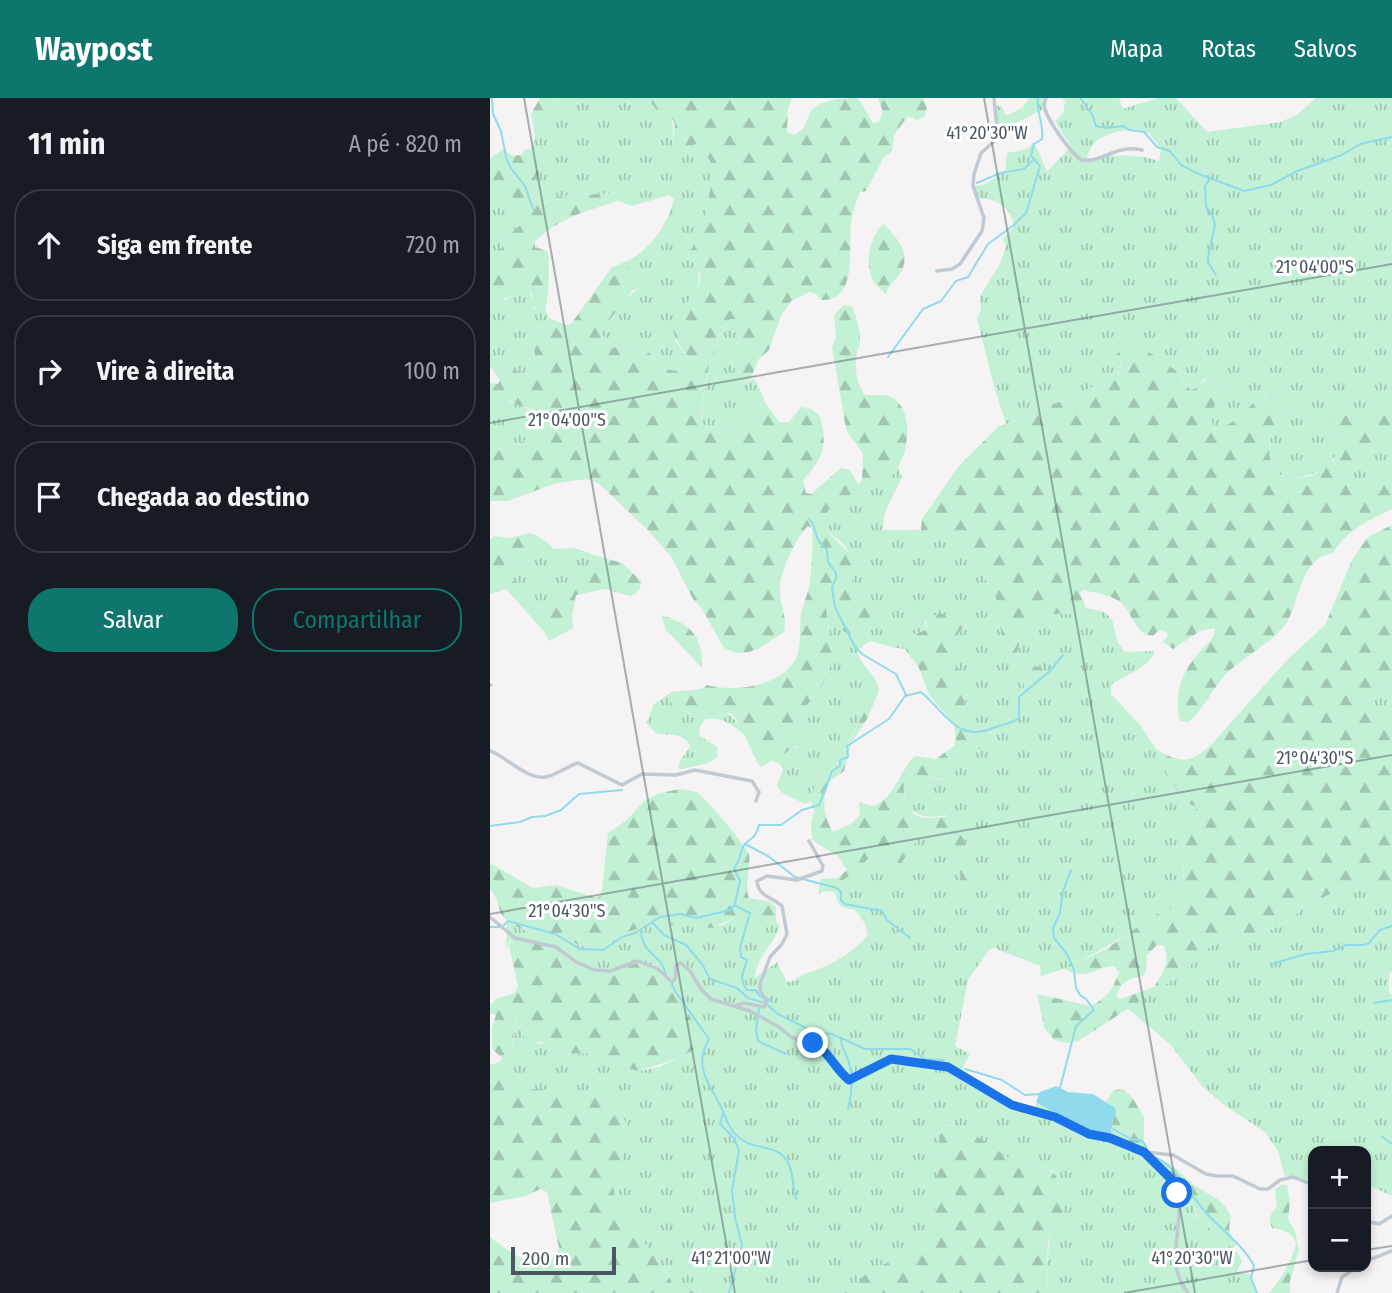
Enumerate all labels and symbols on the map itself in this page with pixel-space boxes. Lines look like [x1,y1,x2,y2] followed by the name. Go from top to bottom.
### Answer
[946,122,1028,144] text: 41°20'30"W
[1276,256,1354,278] text: 21°04'00"S
[528,409,606,431] text: 21°04'00"S
[1277,747,1354,769] text: 21°04'30"S
[529,900,606,922] text: 21°04'30"S
[797,1027,828,1058] route end
[1161,1177,1192,1208] route start
[511,1244,616,1276] scale bar
[691,1247,772,1269] text: 41°21'00"W
[1151,1247,1233,1269] text: 41°20'30"W

